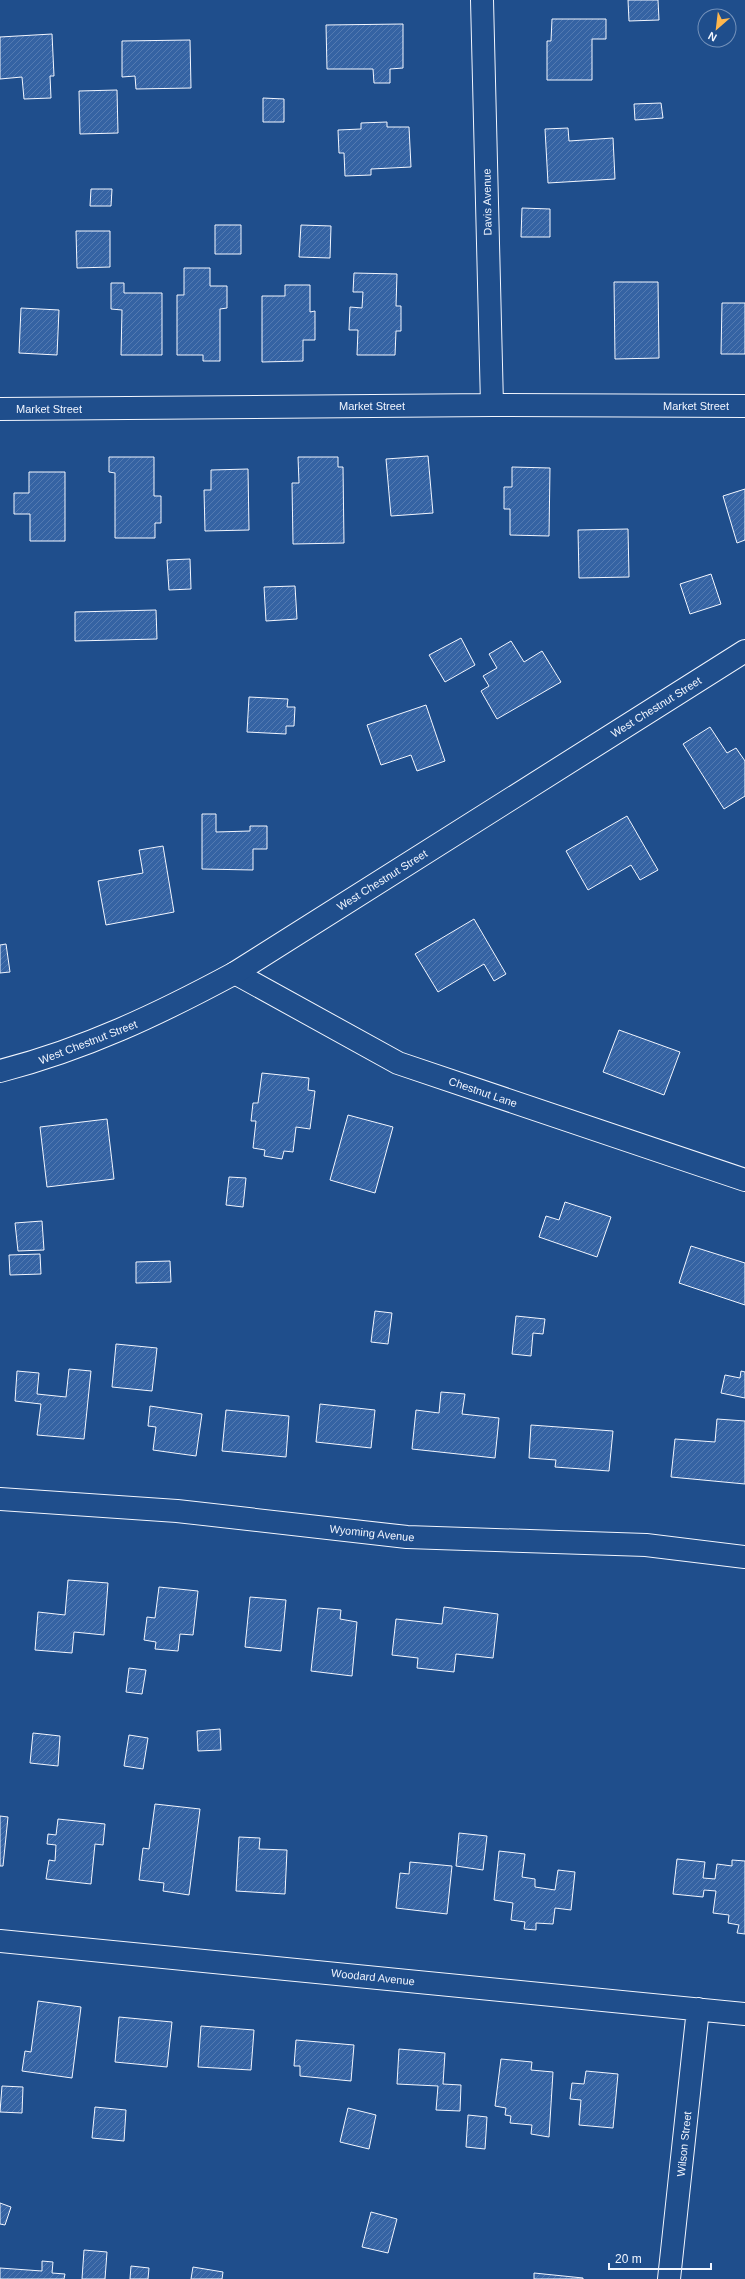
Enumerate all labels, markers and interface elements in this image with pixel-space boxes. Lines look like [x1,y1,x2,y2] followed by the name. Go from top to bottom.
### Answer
[697,8,737,48] north arrow
[706,30,719,44] text: N
[480,168,494,236] street label: Davis Avenue
[339,400,405,412] street label: Market Street
[663,400,729,412] street label: Market Street
[16,403,82,415] street label: Market Street
[609,674,703,740] street label: West Chestnut Street
[335,847,429,913] street label: West Chestnut Street
[37,1018,139,1066] street label: West Chestnut Street
[447,1075,519,1109] street label: Chestnut Lane
[329,1523,415,1543] street label: Wyoming Avenue
[331,1967,415,1987] street label: Woodard Avenue
[675,2111,693,2177] street label: Wilson Street
[609,2245,711,2271] scale bar
[615,2252,642,2266] text: 20 m

